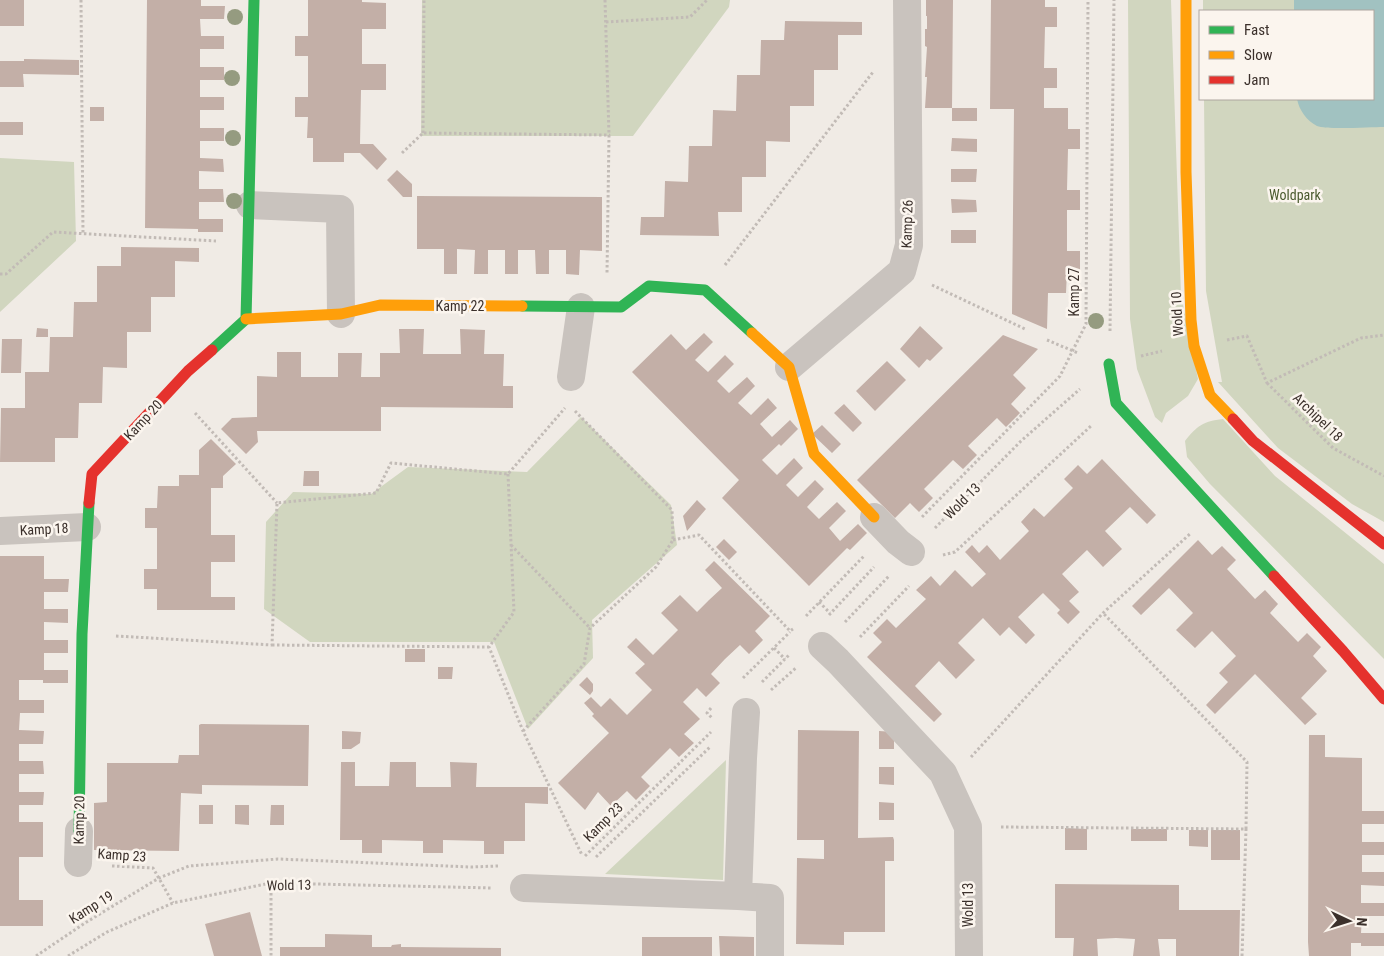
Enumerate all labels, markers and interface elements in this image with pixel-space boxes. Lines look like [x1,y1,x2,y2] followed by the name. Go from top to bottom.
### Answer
[1199,10,1374,100] legend
[1244,21,1269,39] text: Fast
[1244,46,1273,64] text: Slow
[1244,71,1270,89] text: Jam
[1269,187,1322,203] park label: Woldpark
[898,199,916,249] street label: Kamp 26
[1066,268,1082,316] street label: Kamp 27
[1168,291,1186,337] street label: Wold 10
[436,298,484,314] street label: Kamp 22
[1290,390,1346,444] street label: Archipel 18
[120,397,166,443] street label: Kamp 20
[941,480,983,522] street label: Wold 13
[19,520,69,538] street label: Kamp 18
[71,795,87,845] street label: Kamp 20
[580,799,626,845] street label: Kamp 23
[97,845,147,865] street label: Kamp 23
[267,877,311,893] street label: Wold 13
[960,883,976,927] street label: Wold 13
[66,887,116,927] street label: Kamp 19
[1324,896,1374,946] north arrow
[1354,917,1370,927] text: N

